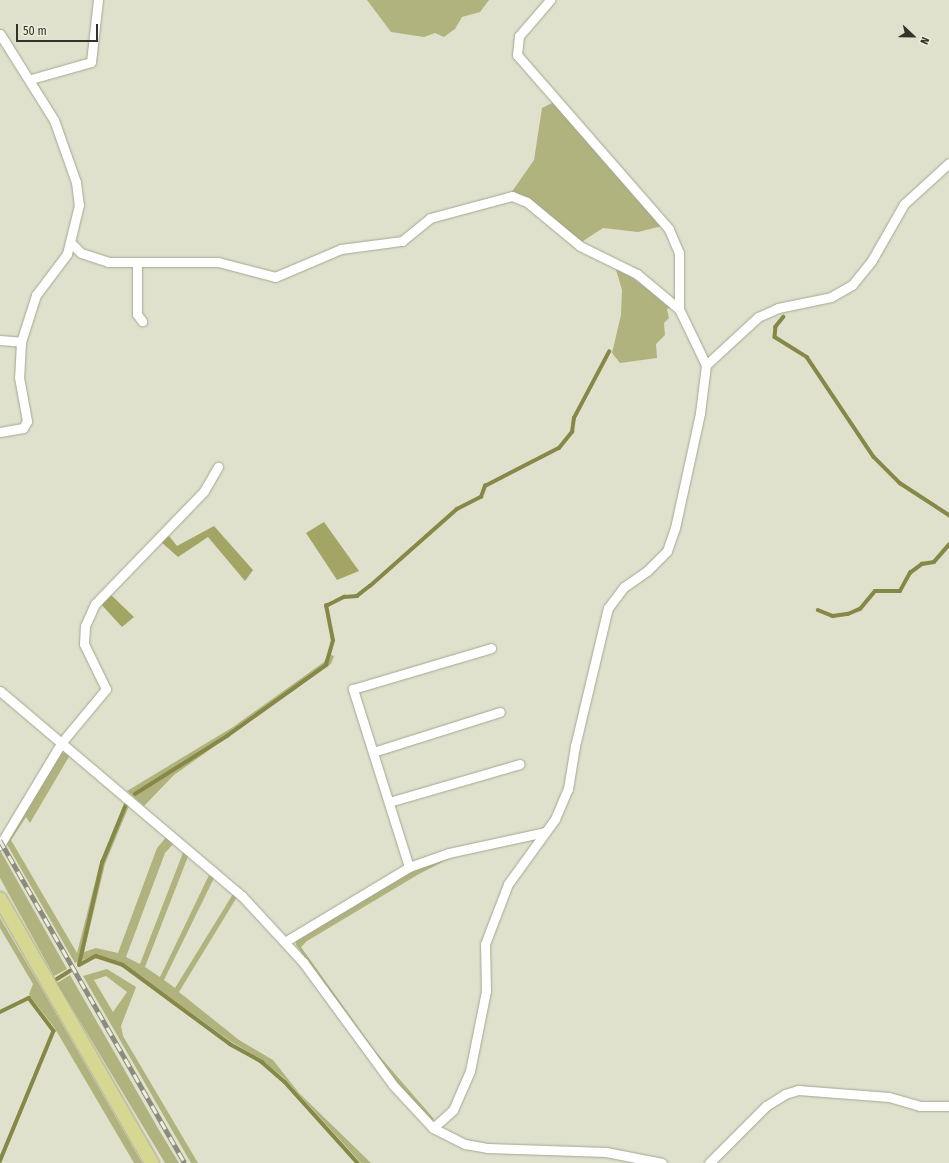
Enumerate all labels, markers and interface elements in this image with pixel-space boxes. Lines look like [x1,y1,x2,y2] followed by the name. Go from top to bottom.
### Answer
[18,16,100,42] scale bar
[893,16,933,56] north arrow
[23,24,47,38] text: 50 m
[917,35,932,46] text: N

